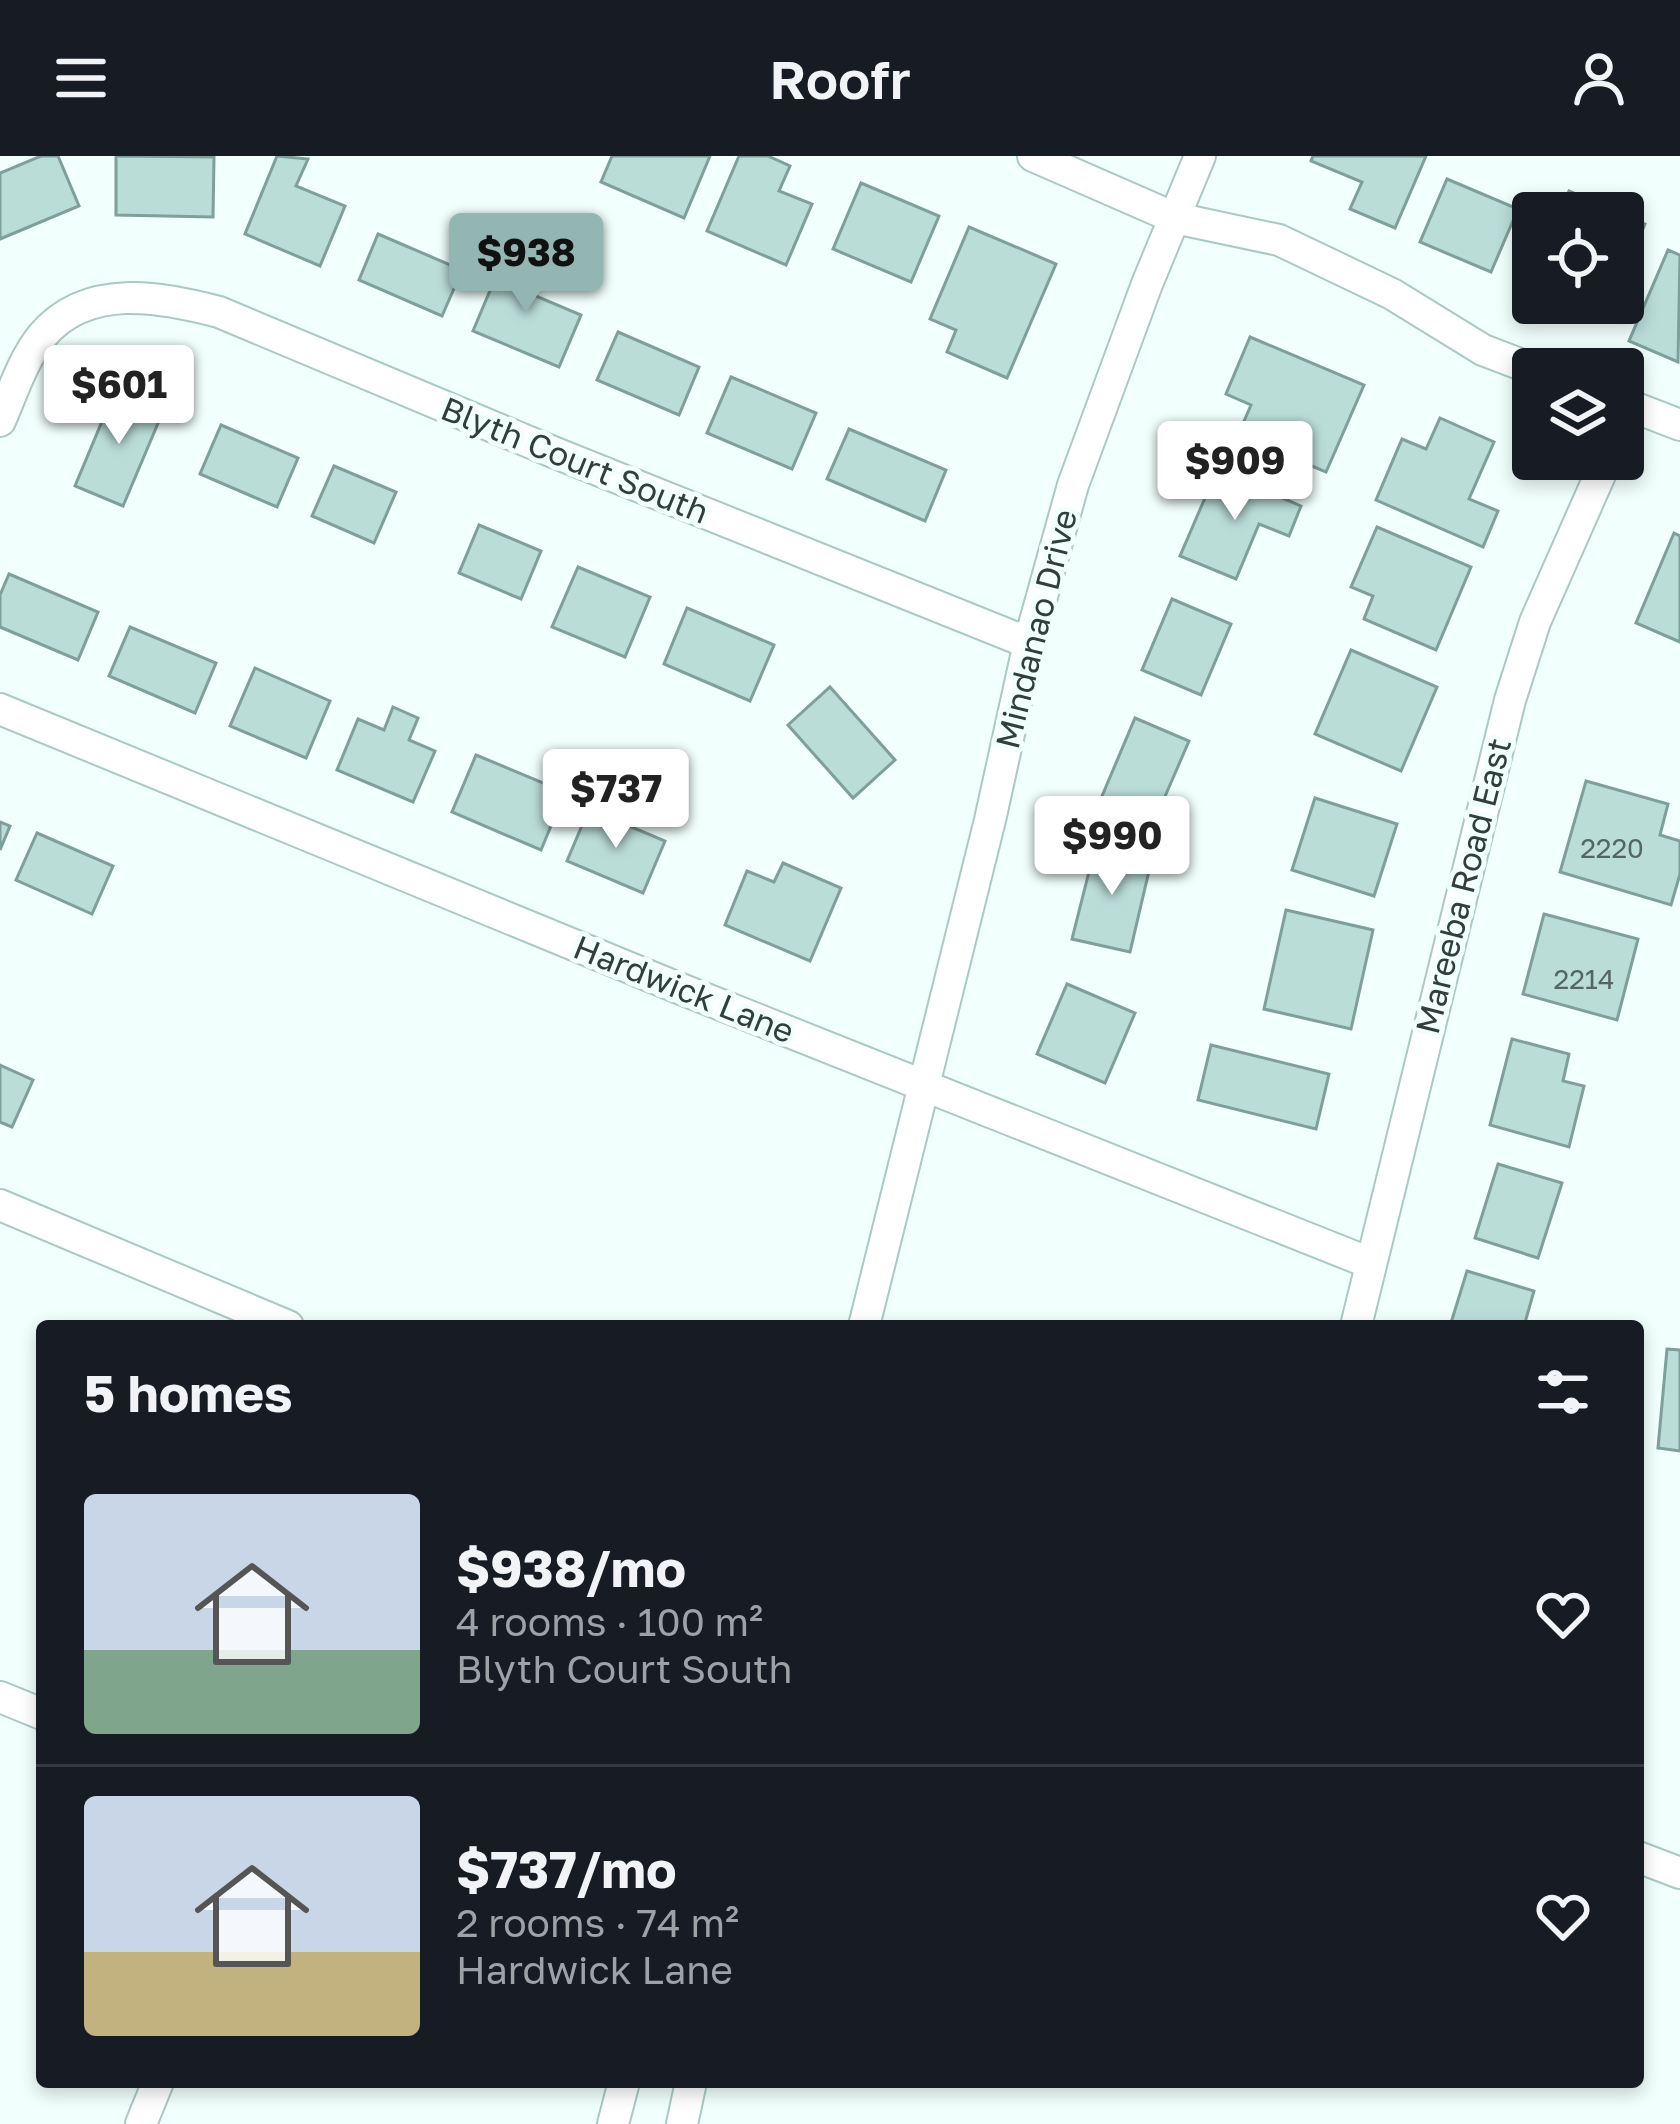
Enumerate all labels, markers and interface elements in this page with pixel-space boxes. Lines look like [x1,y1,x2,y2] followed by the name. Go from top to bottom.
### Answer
[48,45,114,111] icon: menu
[1566,45,1632,111] icon: person
[769,46,911,111] text: Roofr
[1512,192,1644,480] map controls
[1512,192,1644,324] button: locate
[455,213,597,315] pin: $938
[476,228,576,275] text: $938
[48,345,190,447] pin: $601
[1512,348,1644,480] button: layers
[71,360,167,407] text: $601
[436,388,715,531] street label: Blyth Court South
[1164,421,1306,523] pin: $909
[1184,436,1286,483] text: $909
[987,505,1084,753] street label: Mindanao Drive
[1407,734,1518,1038] street label: Mareeba Road East
[545,749,687,851] pin: $737
[570,764,662,811] text: $737
[1041,796,1183,898] pin: $990
[1061,811,1163,858] text: $990
[1580,832,1644,864] house number: 2220
[568,927,800,1050] street label: Hardwick Lane
[1554,963,1614,995] house number: 2214
[1530,1359,1596,1425] icon: filters
[84,1362,293,1423] text: 5 homes
[456,1537,686,1598] text: $938/mo
[180,1542,324,1686] icon: home
[1530,1581,1596,1647] icon: heart
[456,1598,763,1645] text: 4 rooms · 100 m²
[456,1645,793,1692] text: Blyth Court South
[456,1838,677,1899] text: $737/mo
[180,1844,324,1988] icon: home
[1530,1883,1596,1949] icon: heart
[456,1899,739,1946] text: 2 rooms · 74 m²
[456,1946,733,1993] text: Hardwick Lane

